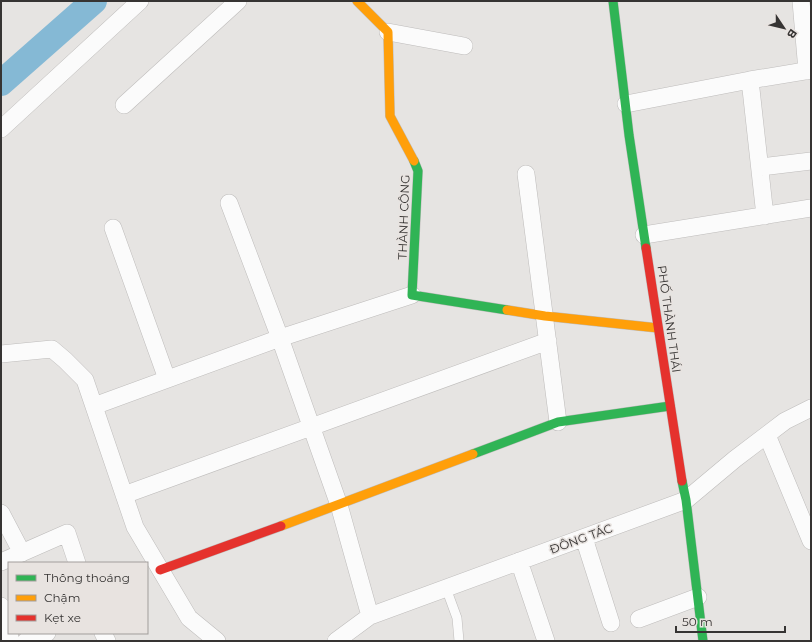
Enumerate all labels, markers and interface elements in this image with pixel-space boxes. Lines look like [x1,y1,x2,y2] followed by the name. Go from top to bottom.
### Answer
[764,8,804,48] north arrow
[784,26,800,41] text: B
[395,174,412,260] street label: THÀNH CÔNG
[655,264,684,374] street label: PHỐ THÀNH THÁI
[547,520,615,557] street label: ĐÔNG TÁC
[8,562,148,634] legend
[44,570,130,585] text: Thông thoáng
[44,590,80,605] text: Chậm
[676,608,785,634] scale bar
[44,610,81,625] text: Kẹt xe
[682,614,713,629] text: 50 m

